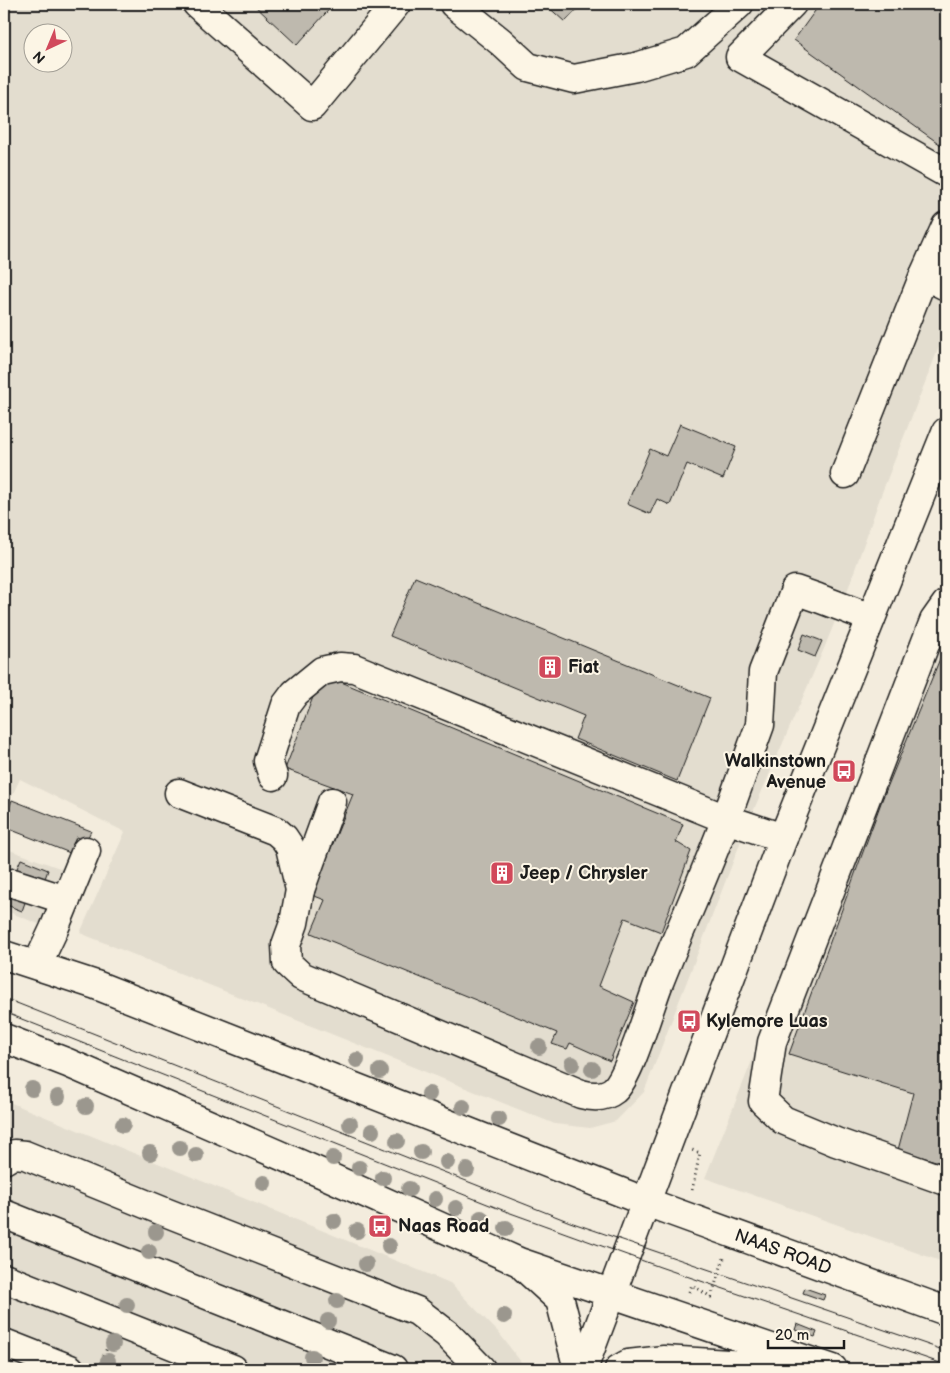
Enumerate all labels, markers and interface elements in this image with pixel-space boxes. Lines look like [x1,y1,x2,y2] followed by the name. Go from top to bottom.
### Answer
[22,22,72,72] north arrow
[30,47,49,67] text: N
[537,654,563,680] building icon: Fiat
[568,657,599,678] place label: Fiat
[725,751,826,793] place label: Walkinstown Avenue
[831,758,857,784] bus stop icon: Walkinstown Avenue
[489,860,515,886] building icon: Jeep / Chrysler
[520,863,648,884] place label: Jeep / Chrysler
[676,1008,702,1034] bus stop icon: Kylemore Luas
[706,1011,828,1032] place label: Kylemore Luas
[367,1213,393,1239] bus stop icon: Naas Road
[398,1216,489,1237] place label: Naas Road
[732,1225,834,1279] street label: NAAS ROAD
[768,1318,844,1350] scale bar
[775,1326,809,1345] text: 20 m

